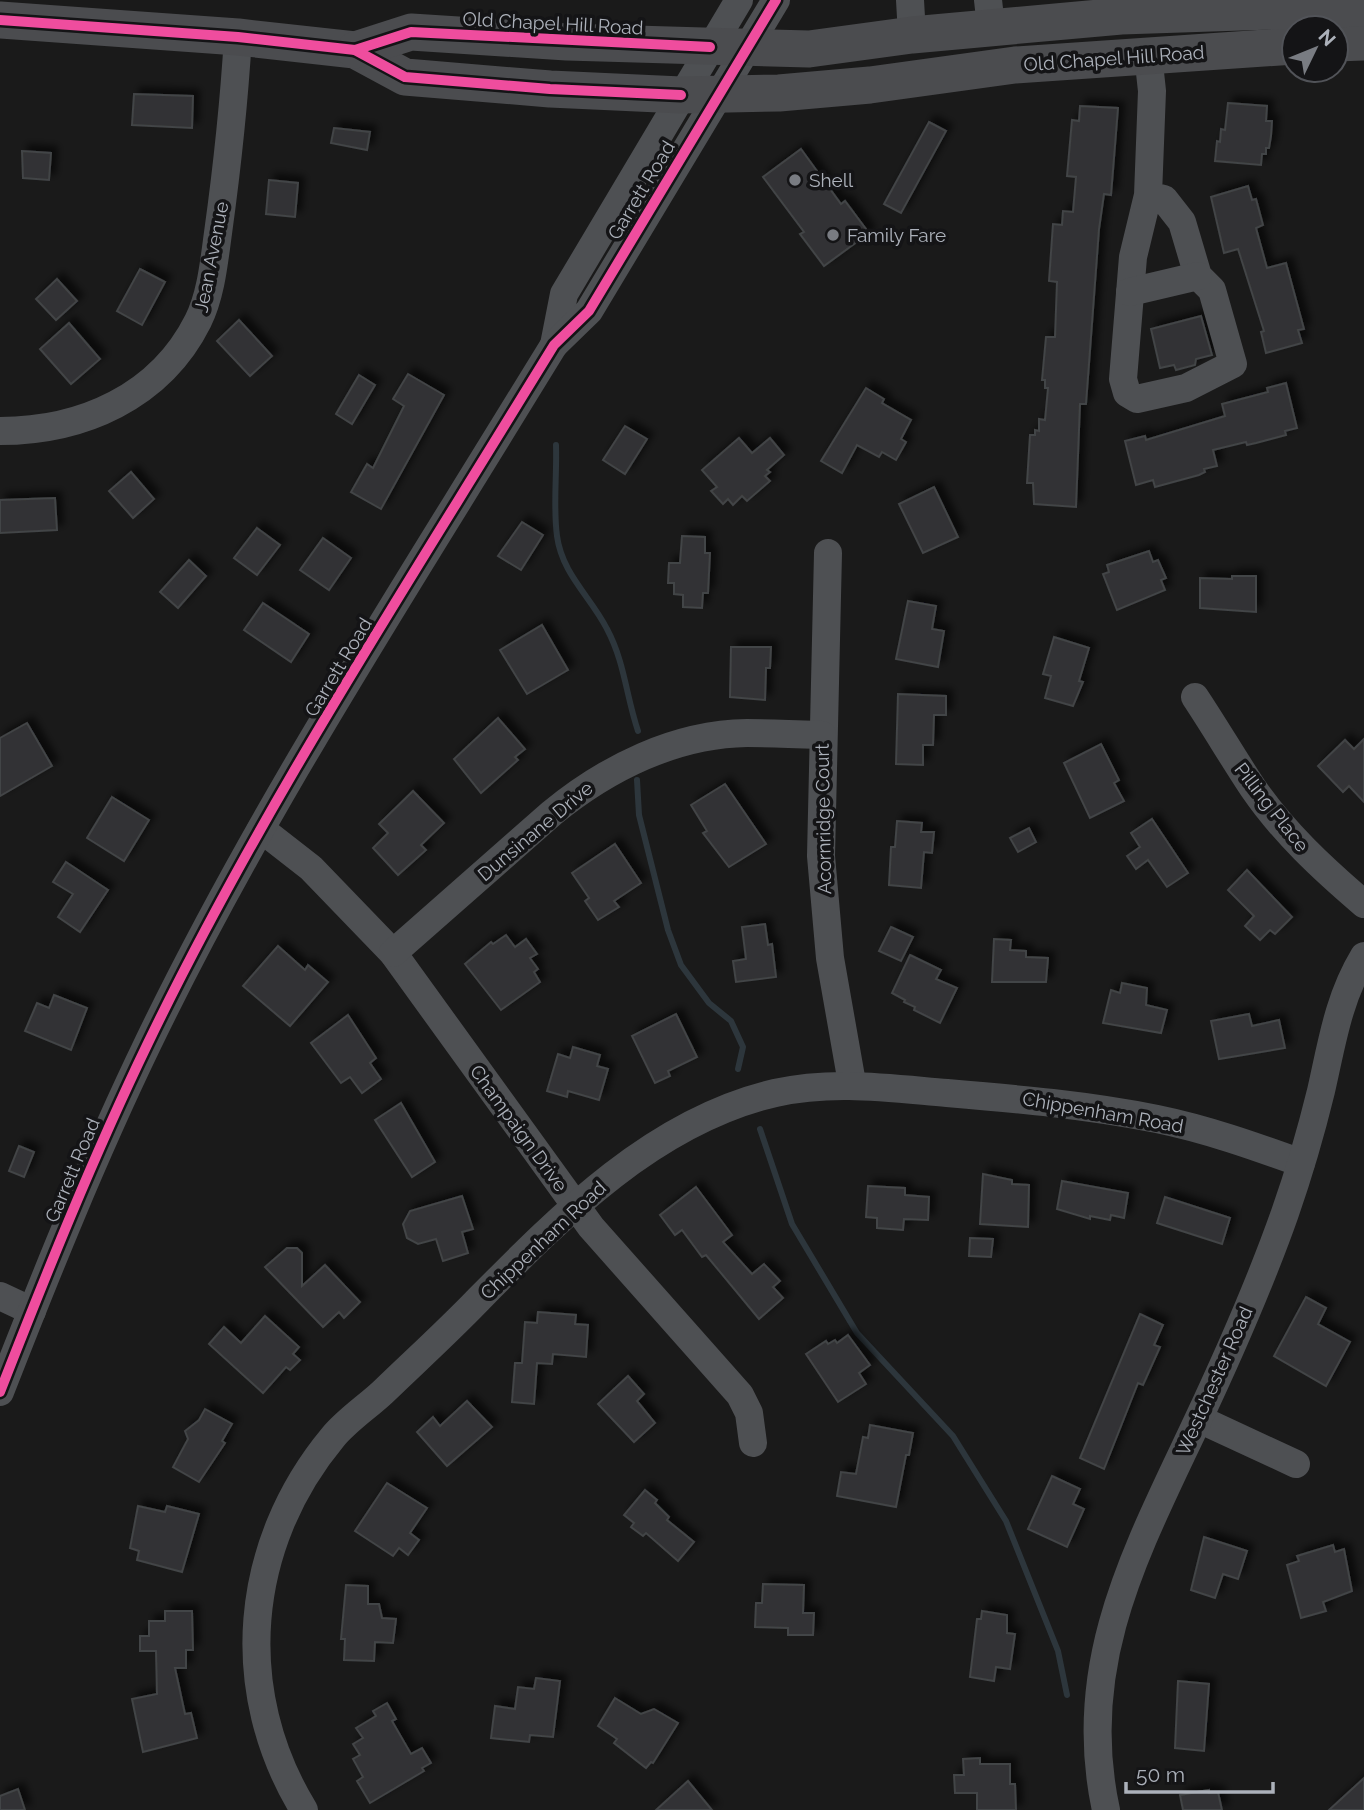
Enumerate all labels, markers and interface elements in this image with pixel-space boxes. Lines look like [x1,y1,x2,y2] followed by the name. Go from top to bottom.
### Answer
[462,7,644,39] street label: Old Chapel Hill Road
[1280,14,1350,84] north arrow
[1314,25,1340,50] text: N
[1023,41,1205,75] street label: Old Chapel Hill Road
[603,137,679,243] street label: Garrett Road
[809,169,854,191] place label: Shell
[787,172,803,188] marker: Shell
[189,200,233,314] street label: Jean Avenue
[847,224,946,246] place label: Family Fare
[825,227,841,243] marker: Family Fare
[300,614,376,720] street label: Garrett Road
[811,743,835,895] street label: Acornridge Court
[1230,758,1314,856] street label: Pilling Place
[473,777,597,885] street label: Dunsinane Drive
[466,1060,572,1196] street label: Champaign Drive
[1021,1087,1185,1137] street label: Chippenham Road
[40,1115,104,1225] street label: Garrett Road
[476,1176,610,1304] street label: Chippenham Road
[1171,1303,1257,1459] street label: Westchester Road
[1126,1750,1273,1794] scale bar
[1136,1762,1185,1787] text: 50 m

